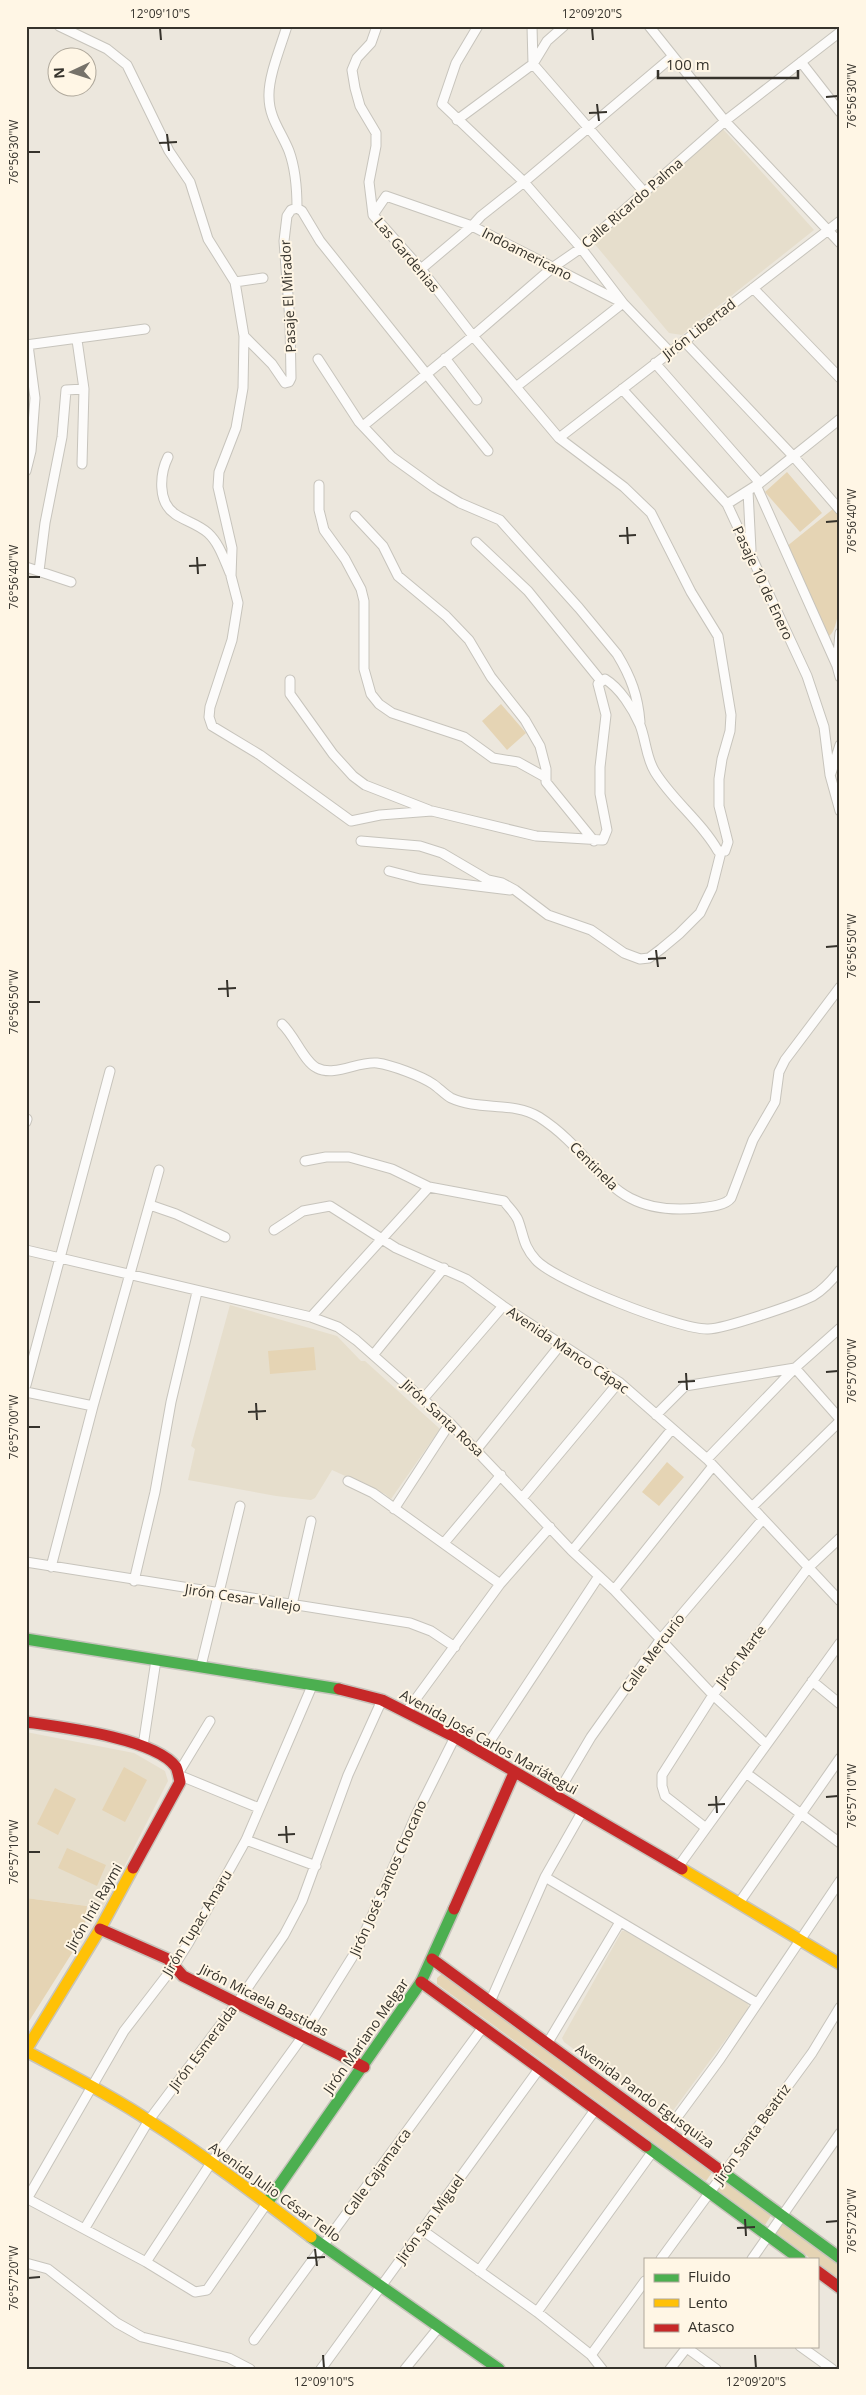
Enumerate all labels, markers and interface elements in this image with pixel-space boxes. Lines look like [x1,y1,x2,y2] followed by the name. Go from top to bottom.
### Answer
[130,5,190,22] text: 12°09'10"S
[562,5,622,22] text: 12°09'20"S
[48,48,98,98] north arrow
[658,48,798,80] scale bar
[666,54,710,74] text: 100 m
[843,64,860,128] text: 76°56'30"W
[49,67,68,79] text: N
[5,120,22,184] text: 76°56'30"W
[577,153,686,252] street label: Calle Ricardo Palma
[371,213,444,296] street label: Las Gardenias
[479,223,576,284] street label: Indoamericano
[275,239,300,353] street label: Pasaje El Mirador
[657,294,739,364] street label: Jirón Libertad
[843,489,860,553] text: 76°56'40"W
[729,523,798,643] street label: Pasaje 10 de Enero
[5,545,22,609] text: 76°56'40"W
[843,914,860,978] text: 76°56'50"W
[5,970,22,1034] text: 76°56'50"W
[566,1137,623,1194] street label: Centinela
[504,1302,633,1398] street label: Avenida Manco Cápac
[843,1339,860,1403] text: 76°57'00"W
[397,1373,488,1461] street label: Jirón Santa Rosa
[5,1395,22,1459] text: 76°57'00"W
[182,1579,302,1616] street label: Jirón Cesar Vallejo
[617,1609,689,1696] street label: Calle Mercurio
[710,1621,770,1692] street label: Jirón Marte
[397,1685,582,1799] street label: Avenida José Carlos Mariátegui
[843,1764,860,1828] text: 76°57'10"W
[344,1797,431,1961] street label: Jirón José Santos Chocano
[5,1820,22,1884] text: 76°57'10"W
[60,1859,126,1956] street label: Jirón Inti Raymi
[156,1866,236,1981] street label: Jirón Tupac Amaru
[195,1958,332,2040] street label: Jirón Micaela Bastidas
[317,1974,413,2099] street label: Jirón Mariano Melgar
[163,2001,241,2096] street label: Jirón Esmeralda
[572,2039,718,2152] street label: Avenida Pando Egusquiza
[708,2079,795,2189] street label: Jirón Santa Beatriz
[338,2124,415,2219] street label: Calle Cajamarca
[205,2137,345,2246] street label: Avenida Julio César Tello
[390,2171,468,2268] street label: Jirón San Miguel
[843,2189,860,2253] text: 76°57'20"W
[5,2246,22,2310] text: 76°57'20"W
[644,2258,818,2348] legend
[688,2266,731,2286] text: Fluido
[688,2292,728,2312] text: Lento
[688,2316,735,2336] text: Atasco
[294,2373,354,2390] text: 12°09'10"S
[726,2373,786,2390] text: 12°09'20"S

